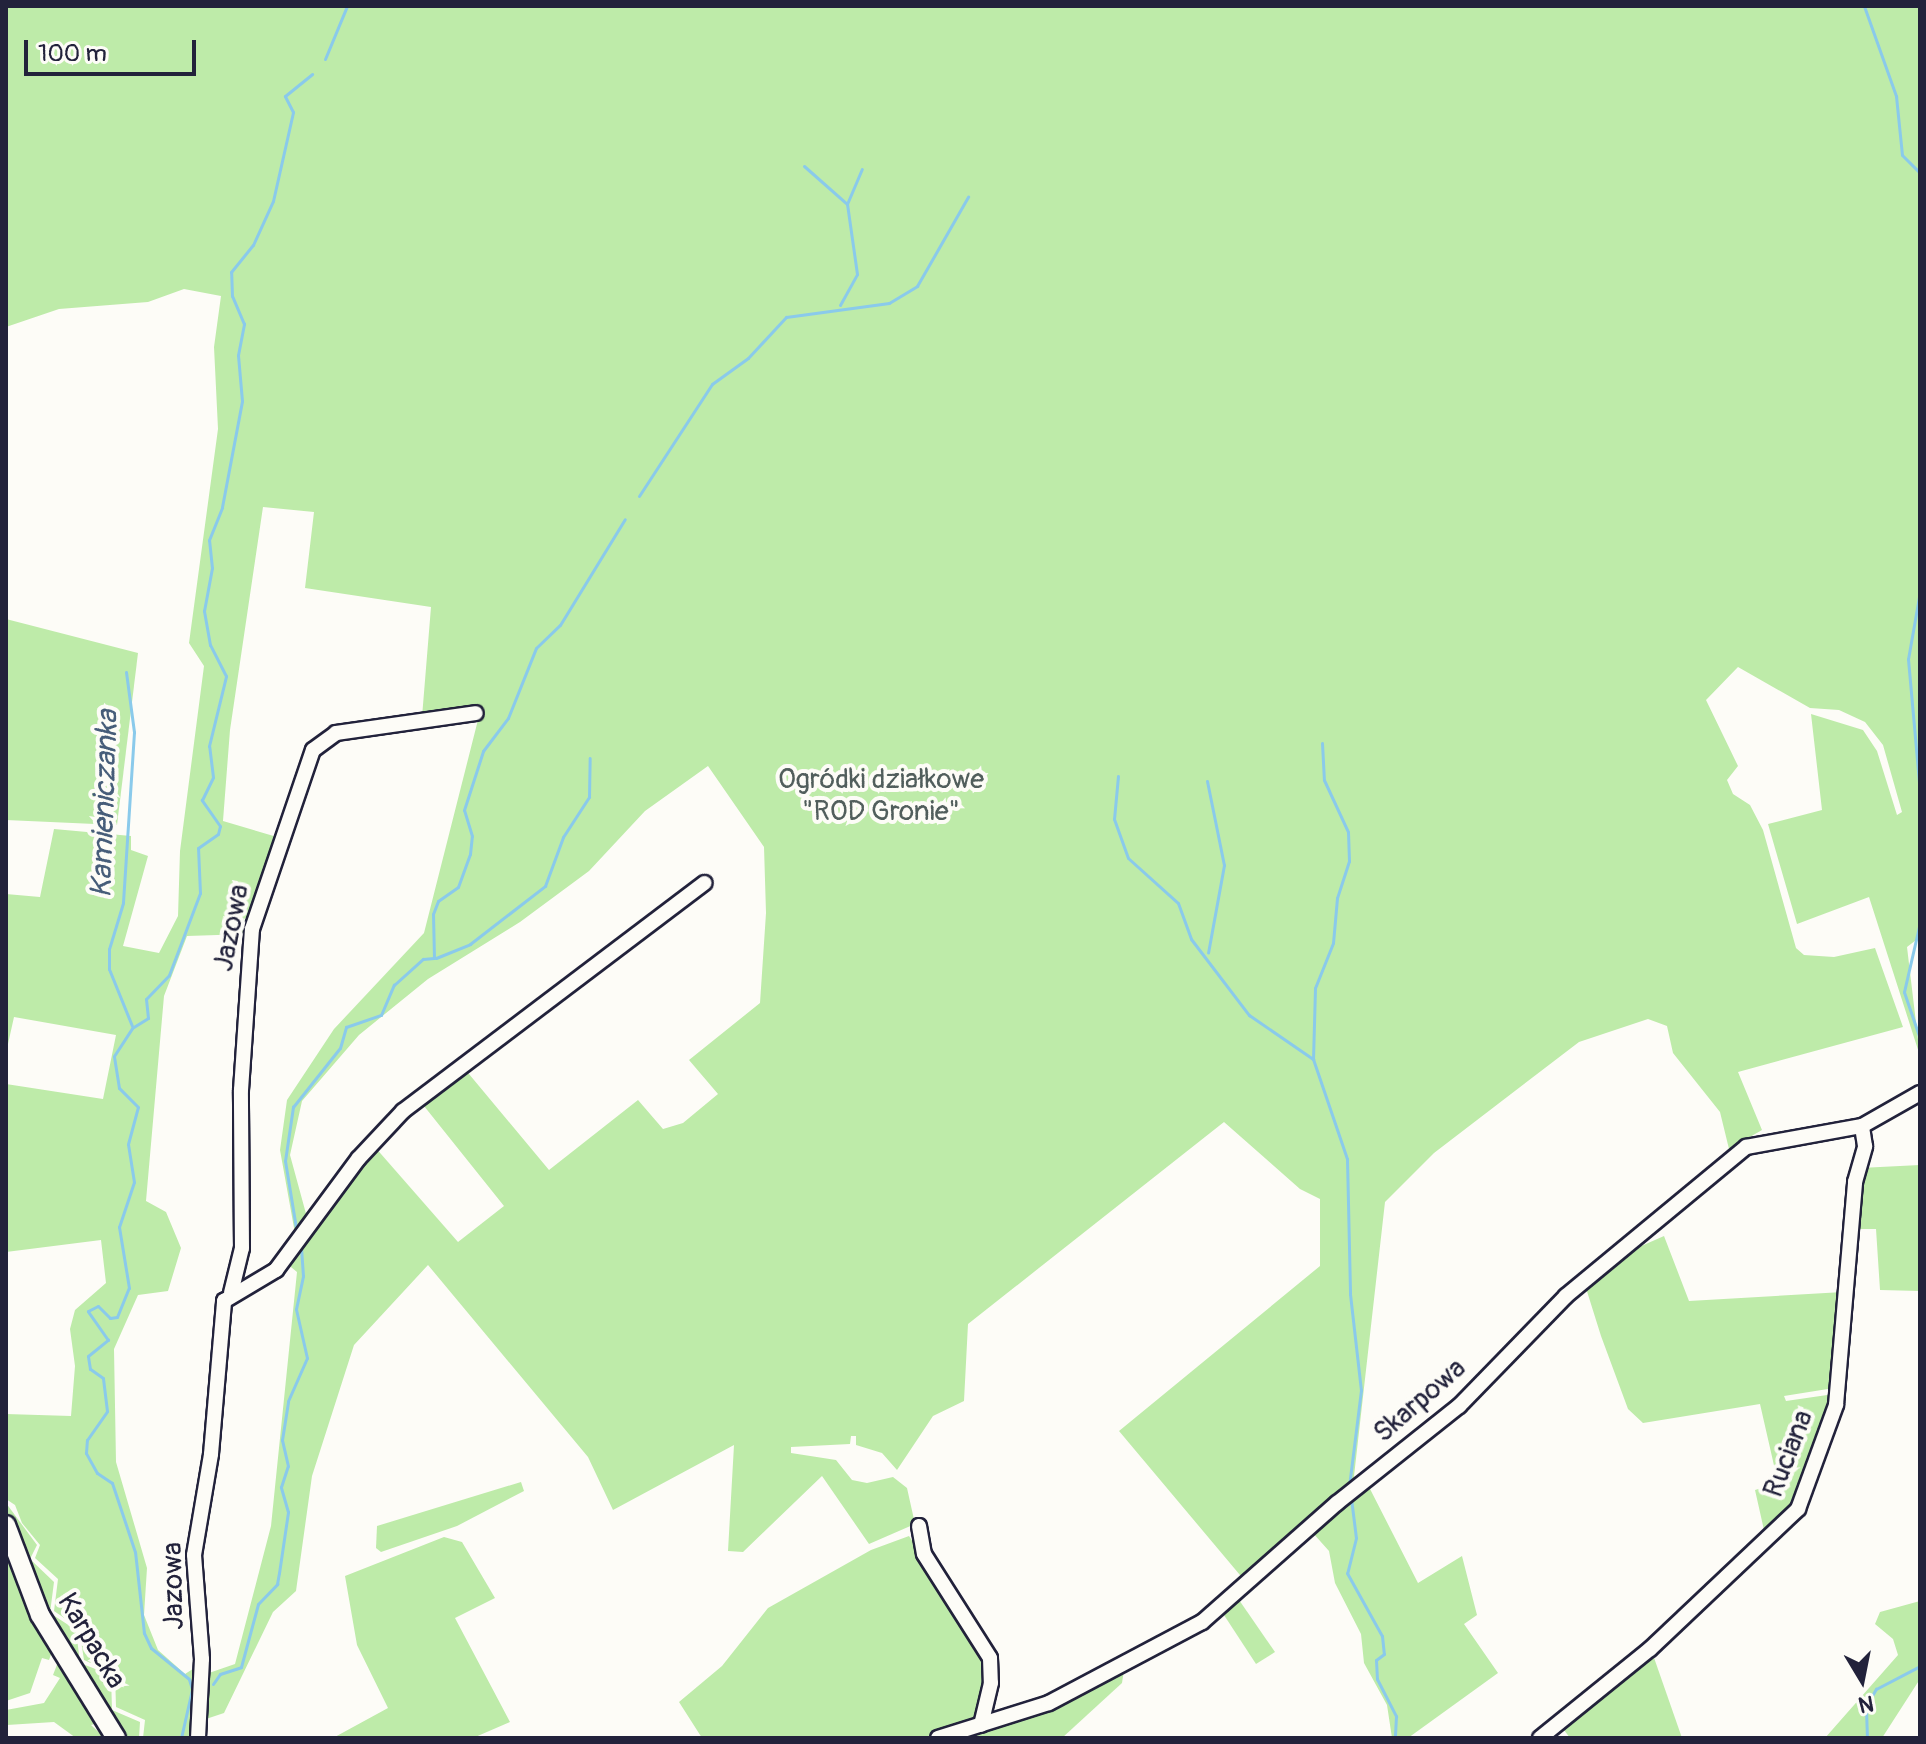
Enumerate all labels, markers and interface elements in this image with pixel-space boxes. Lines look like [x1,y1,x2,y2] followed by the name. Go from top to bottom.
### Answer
[28,24,200,74] scale bar
[38,39,107,68] text: 100 m
[84,709,126,899] water label: Kamieniczanka
[778,763,984,829] park label: Ogródki działkowe "ROD Gronie"
[207,882,257,974] street label: Jazowa
[1367,1352,1473,1450] street label: Skarpowa
[1757,1406,1821,1502] street label: Ruciana
[156,1542,192,1630] street label: Jazowa
[50,1587,132,1695] street label: Karpacka
[1822,1640,1902,1720] north arrow
[1856,1689,1876,1719] text: N

